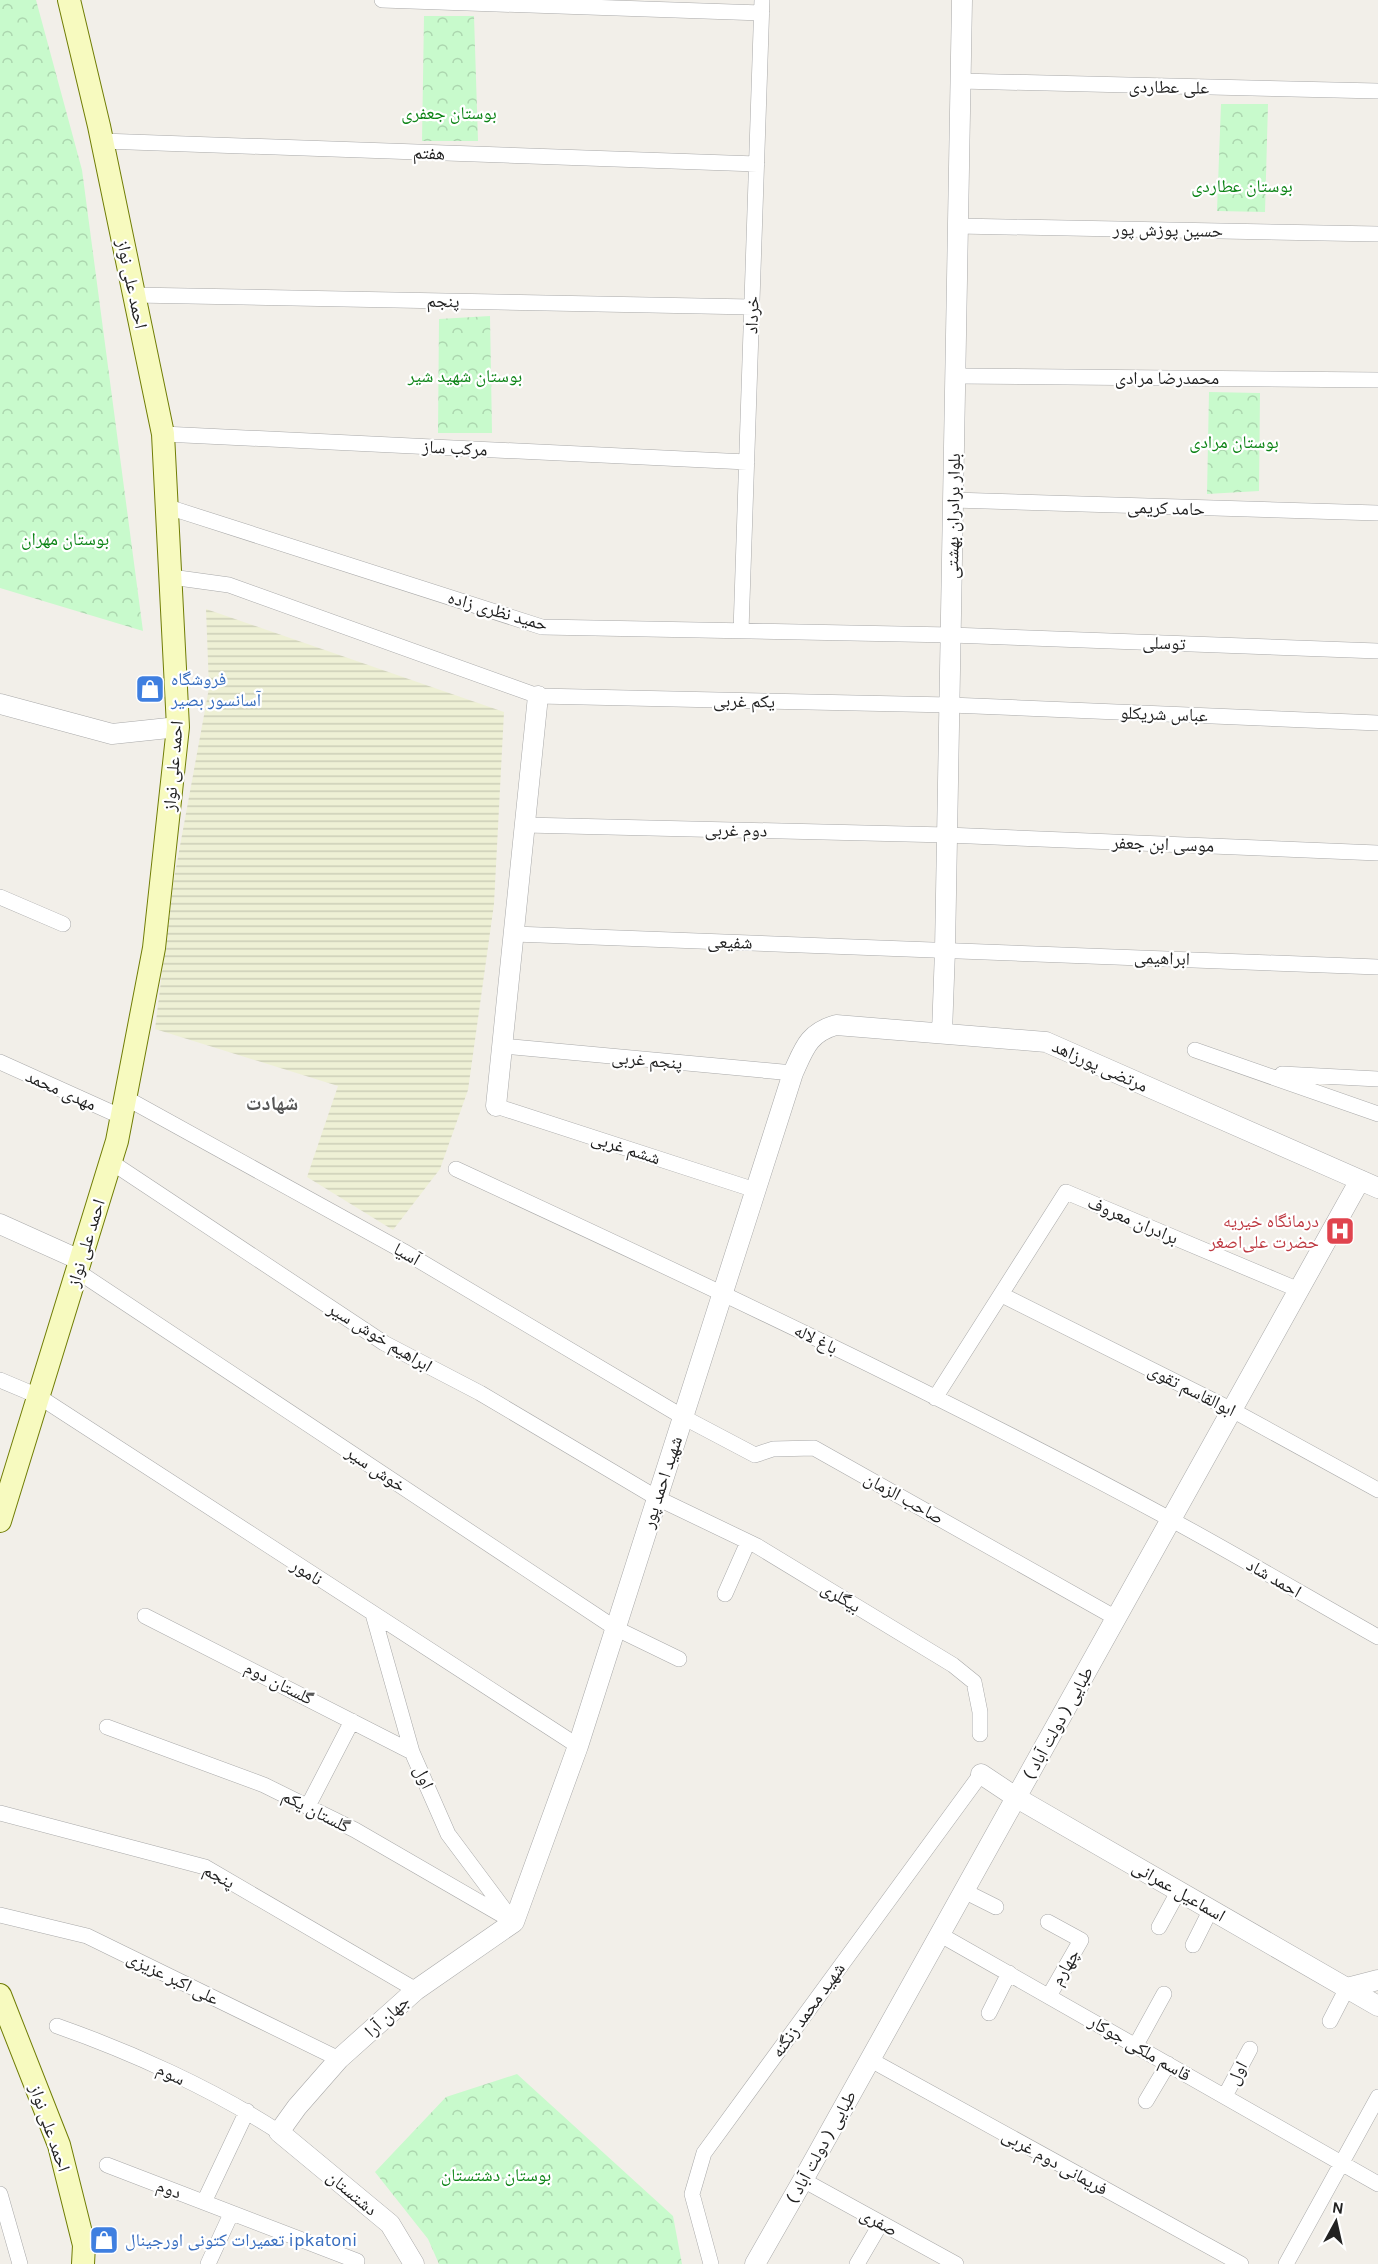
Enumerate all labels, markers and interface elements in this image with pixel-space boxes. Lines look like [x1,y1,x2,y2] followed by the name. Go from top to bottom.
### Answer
[1128,75,1210,99] street label: علی عطاردی
[401,102,497,124] park label: بوستان جعفری
[413,141,445,166] street label: هفتم
[1191,175,1293,197] park label: بوستان عطاردی
[1112,218,1223,242] street label: حسین پوزش پور
[112,236,152,331] street label: احمد علی نواز
[426,290,460,313] street label: پنجم
[740,296,764,334] street label: خرداد
[407,365,522,387] park label: بوستان شهید شیر
[1115,367,1219,389] street label: محمدرضا مرادی
[1189,431,1279,453] park label: بوستان مرادی
[421,435,488,461] street label: مرکب ساز
[941,453,965,579] street label: بلوار برادران بهشتی
[1127,496,1205,520] street label: حامد کریمی
[21,528,109,550] park label: بوستان مهران
[445,586,551,636] street label: حمید نظری زاده
[1142,631,1186,655] street label: توسلی
[170,668,261,711] place label: فروشگاه آسانسور بصیر
[134,673,166,705] shop icon: فروشگاه آسانسور بصیر
[713,689,775,714] street label: یکم غربی
[1120,701,1208,727] street label: عباس شریکلو
[158,720,188,813] street label: احمد علی نواز
[704,818,768,843] street label: دوم غربی
[1110,831,1215,857] street label: موسی ابن جعفر
[707,930,753,954] street label: شفیعی
[1134,946,1190,970] street label: ابراهیمی
[1049,1035,1151,1097] street label: مرتضی پورزاهد
[611,1046,683,1075] street label: پنجم غربی
[22,1065,100,1115] street label: مهدی محمد
[246,1092,298,1115] district label: شهادت
[588,1127,663,1170] street label: ششم غربی
[1084,1191,1182,1249] street label: برادران معروف
[62,1196,110,1291] street label: احمد علی نواز
[1208,1210,1319,1253] place label: درمانگاه خیریه حضرت علی‌اصغر
[1324,1215,1356,1247] hospital icon: درمانگاه خیریه حضرت علی‌اصغر
[390,1238,425,1271] street label: آسیا
[322,1297,436,1378] street label: ابراهیم خوش سیر
[791,1319,842,1359] street label: باغ لاله
[1144,1358,1240,1422] street label: ابوالقاسم تقوی
[636,1433,687,1532] street label: شهید احمد پور
[341,1440,410,1497] street label: خوش سیر
[860,1467,948,1529] street label: صاحب الزمان
[286,1553,327,1590] street label: نامور
[1243,1554,1305,1602] street label: احمد شاد
[817,1577,865,1617] street label: بیگلری
[240,1656,318,1711] street label: گلستان دوم
[1018,1663,1098,1783] street label: طبایی ( دولت آباد )
[409,1762,439,1792] street label: اول
[278,1784,354,1839] street label: گلستان یکم
[1128,1855,1230,1927] street label: اسماعیل عمرانی
[199,1859,239,1894] street label: پنجم
[1046,1945,1085,1990] street label: چهارم
[123,1946,223,2010] street label: علی اکبر عزیزی
[766,1958,850,2062] street label: شهید محمد زنگنه
[360,1990,414,2042] street label: جهان آرا
[1084,2009,1195,2087] street label: قاسم ملکی جوکار
[1222,2057,1252,2089] street label: اول
[153,2058,189,2091] street label: سوم
[25,2081,75,2174] street label: احمد علی نواز
[781,2087,861,2207] street label: طبایی ( دولت آباد )
[998,2124,1112,2201] street label: فریمانی دوم غربی
[441,2164,551,2186] park label: بوستان دشتستان
[322,2166,382,2220] street label: دشتستان
[153,2174,184,2205] street label: دوم
[1306,2192,1366,2252] north arrow
[1331,2197,1345,2218] text: N
[856,2203,902,2241] street label: صفری
[88,2224,120,2256] shop icon: تعمیرات کتونی اورجینال ipkatoni
[125,2229,357,2251] place label: تعمیرات کتونی اورجینال ipkatoni

